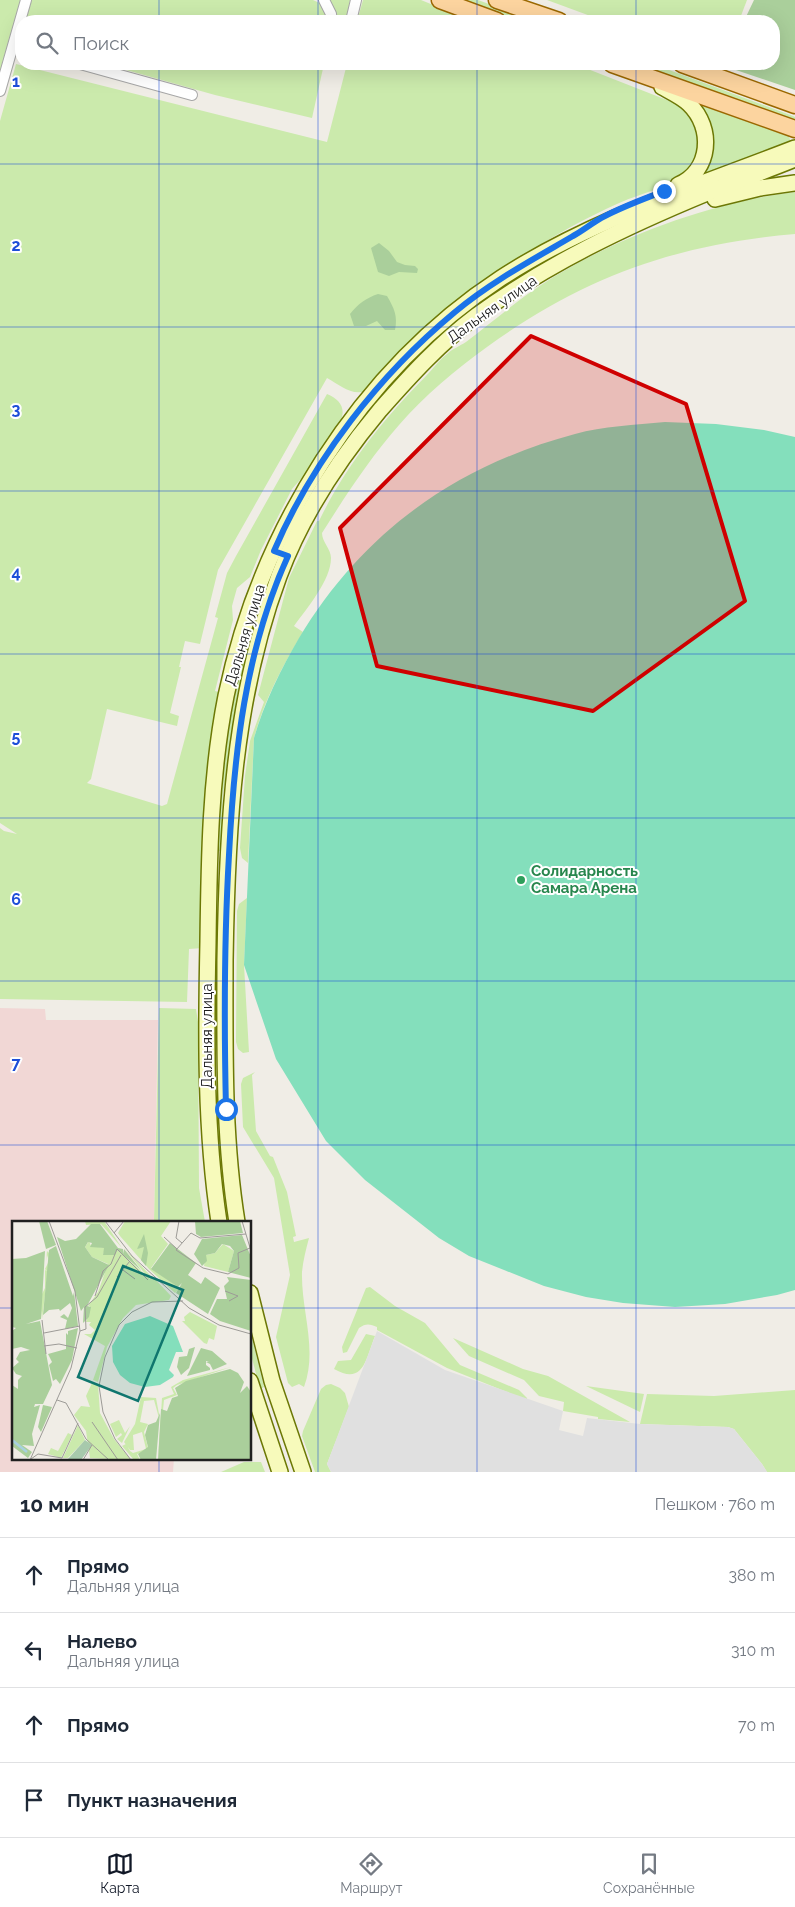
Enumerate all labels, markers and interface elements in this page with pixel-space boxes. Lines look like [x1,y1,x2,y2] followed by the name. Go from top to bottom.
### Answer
[15,15,780,70] search box
[33,29,61,57] icon: search
[73,32,129,54] text: Поиск
[12,72,20,91] text: 1
[653,180,676,203] route end
[11,236,21,255] text: 2
[444,271,540,347] street label: Дальняя улица
[12,400,21,419] text: 3
[11,563,21,582] text: 4
[221,582,269,688] street label: Дальняя улица
[12,727,21,746] text: 5
[531,862,638,897] place label: Солидарность Самара Арена
[515,874,527,886] marker: Солидарность Самара Арена
[11,890,21,909] text: 6
[198,983,216,1089] street label: Дальняя улица
[12,1054,21,1073] text: 7
[215,1098,238,1121] route start
[12,1221,251,1460] inset map
[20,1492,89,1517] text: 10 мин
[655,1495,775,1514] text: Пешком · 760 m
[67,1555,129,1577] text: Прямо
[20,1561,48,1589] icon: ahead
[728,1566,775,1585] text: 380 m
[67,1577,179,1596] text: Дальняя улица
[67,1630,137,1652] text: Налево
[20,1636,48,1664] icon: left
[731,1641,775,1660] text: 310 m
[67,1652,179,1671] text: Дальняя улица
[20,1711,48,1739] icon: ahead
[67,1714,129,1736] text: Прямо
[738,1716,775,1735] text: 70 m
[20,1786,48,1814] icon: arrive
[67,1789,237,1811] text: Пункт назначения
[100,1850,140,1896] tab: Карта
[340,1850,403,1896] tab: Маршрут
[603,1850,695,1896] tab: Сохранённые

